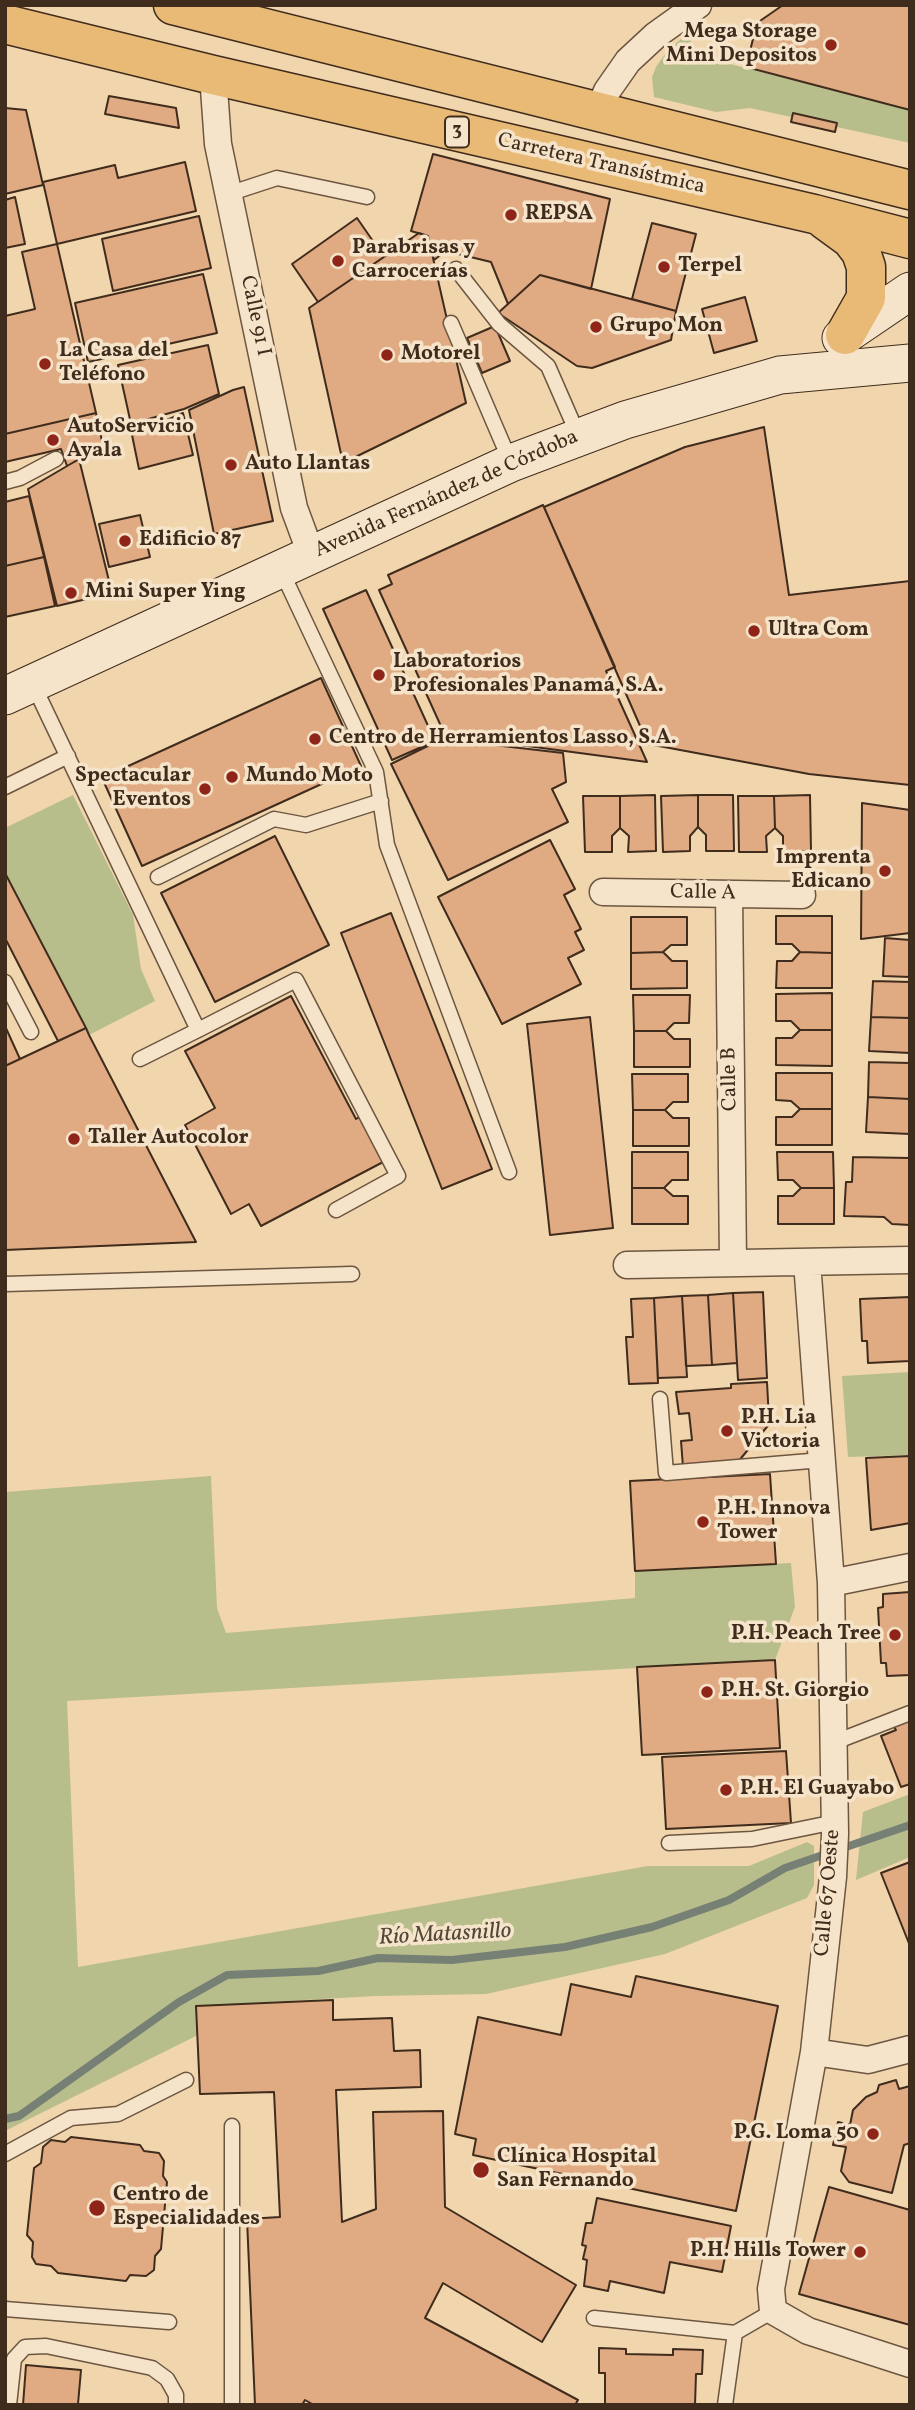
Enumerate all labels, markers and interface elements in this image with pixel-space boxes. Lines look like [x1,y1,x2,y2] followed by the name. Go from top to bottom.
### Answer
[666,20,817,70] place label: Mega Storage Mini Depositos
[823,37,839,53] marker: Mega Storage Mini Depositos
[445,116,469,148] road number: 3
[495,129,707,201] street label: Carretera Transístmica
[525,202,593,228] place label: REPSA
[503,207,519,223] marker: REPSA
[352,236,475,286] place label: Parabrisas y Carrocerías
[330,253,346,269] marker: Parabrisas y Carrocerías
[678,254,742,280] place label: Terpel
[656,259,672,275] marker: Terpel
[233,273,275,359] street label: Calle 91 I
[610,314,723,340] place label: Grupo Mon
[588,319,604,335] marker: Grupo Mon
[59,339,168,389] place label: La Casa del Teléfono
[401,342,480,368] place label: Motorel
[379,347,395,363] marker: Motorel
[37,356,53,372] marker: La Casa del Teléfono
[67,415,194,465] place label: AutoServicio Ayala
[311,425,583,565] street label: Avenida Fernández de Córdoba
[45,432,61,448] marker: AutoServicio Ayala
[245,452,370,478] place label: Auto Llantas
[223,457,239,473] marker: Auto Llantas
[139,528,242,554] place label: Edificio 87
[117,533,133,549] marker: Edificio 87
[85,580,246,606] place label: Mini Super Ying
[63,585,79,601] marker: Mini Super Ying
[768,618,869,644] place label: Ultra Com
[746,623,762,639] marker: Ultra Com
[393,650,664,700] place label: Laboratorios Profesionales Panamá, S.A.
[371,667,387,683] marker: Laboratorios Profesionales Panamá, S.A.
[329,726,677,752] place label: Centro de Herramientos Lasso, S.A.
[307,731,323,747] marker: Centro de Herramientos Lasso, S.A.
[75,764,191,814] place label: Spectacular Eventos
[246,764,373,790] place label: Mundo Moto
[224,769,240,785] marker: Mundo Moto
[197,781,213,797] marker: Spectacular Eventos
[776,846,871,896] place label: Imprenta Edicano
[877,863,893,879] marker: Imprenta Edicano
[670,881,736,907] street label: Calle A
[718,1047,744,1111] street label: Calle B
[88,1126,249,1152] place label: Taller Autocolor
[66,1131,82,1147] marker: Taller Autocolor
[741,1406,820,1456] place label: P.H. Lia Victoria
[719,1423,735,1439] marker: P.H. Lia Victoria
[717,1497,831,1547] place label: P.H. Innova Tower
[695,1514,711,1530] marker: P.H. Innova Tower
[731,1622,881,1648] place label: P.H. Peach Tree
[887,1627,903,1643] marker: P.H. Peach Tree
[721,1679,869,1705] place label: P.H. St. Giorgio
[699,1684,715,1700] marker: P.H. St. Giorgio
[740,1777,894,1803] place label: P.H. El Guayabo
[718,1782,734,1798] marker: P.H. El Guayabo
[811,1828,847,1958] street label: Calle 67 Oeste
[378,1919,512,1953] water label: Río Matasnillo
[734,2121,859,2147] place label: P.G. Loma 50
[865,2126,881,2142] marker: P.G. Loma 50
[497,2145,656,2195] place label: Clínica Hospital San Fernando
[471,2160,491,2180] marker: Clínica Hospital San Fernando
[113,2183,260,2233] place label: Centro de Especialidades
[87,2198,107,2218] marker: Centro de Especialidades
[690,2239,846,2265] place label: P.H. Hills Tower
[852,2244,868,2260] marker: P.H. Hills Tower

